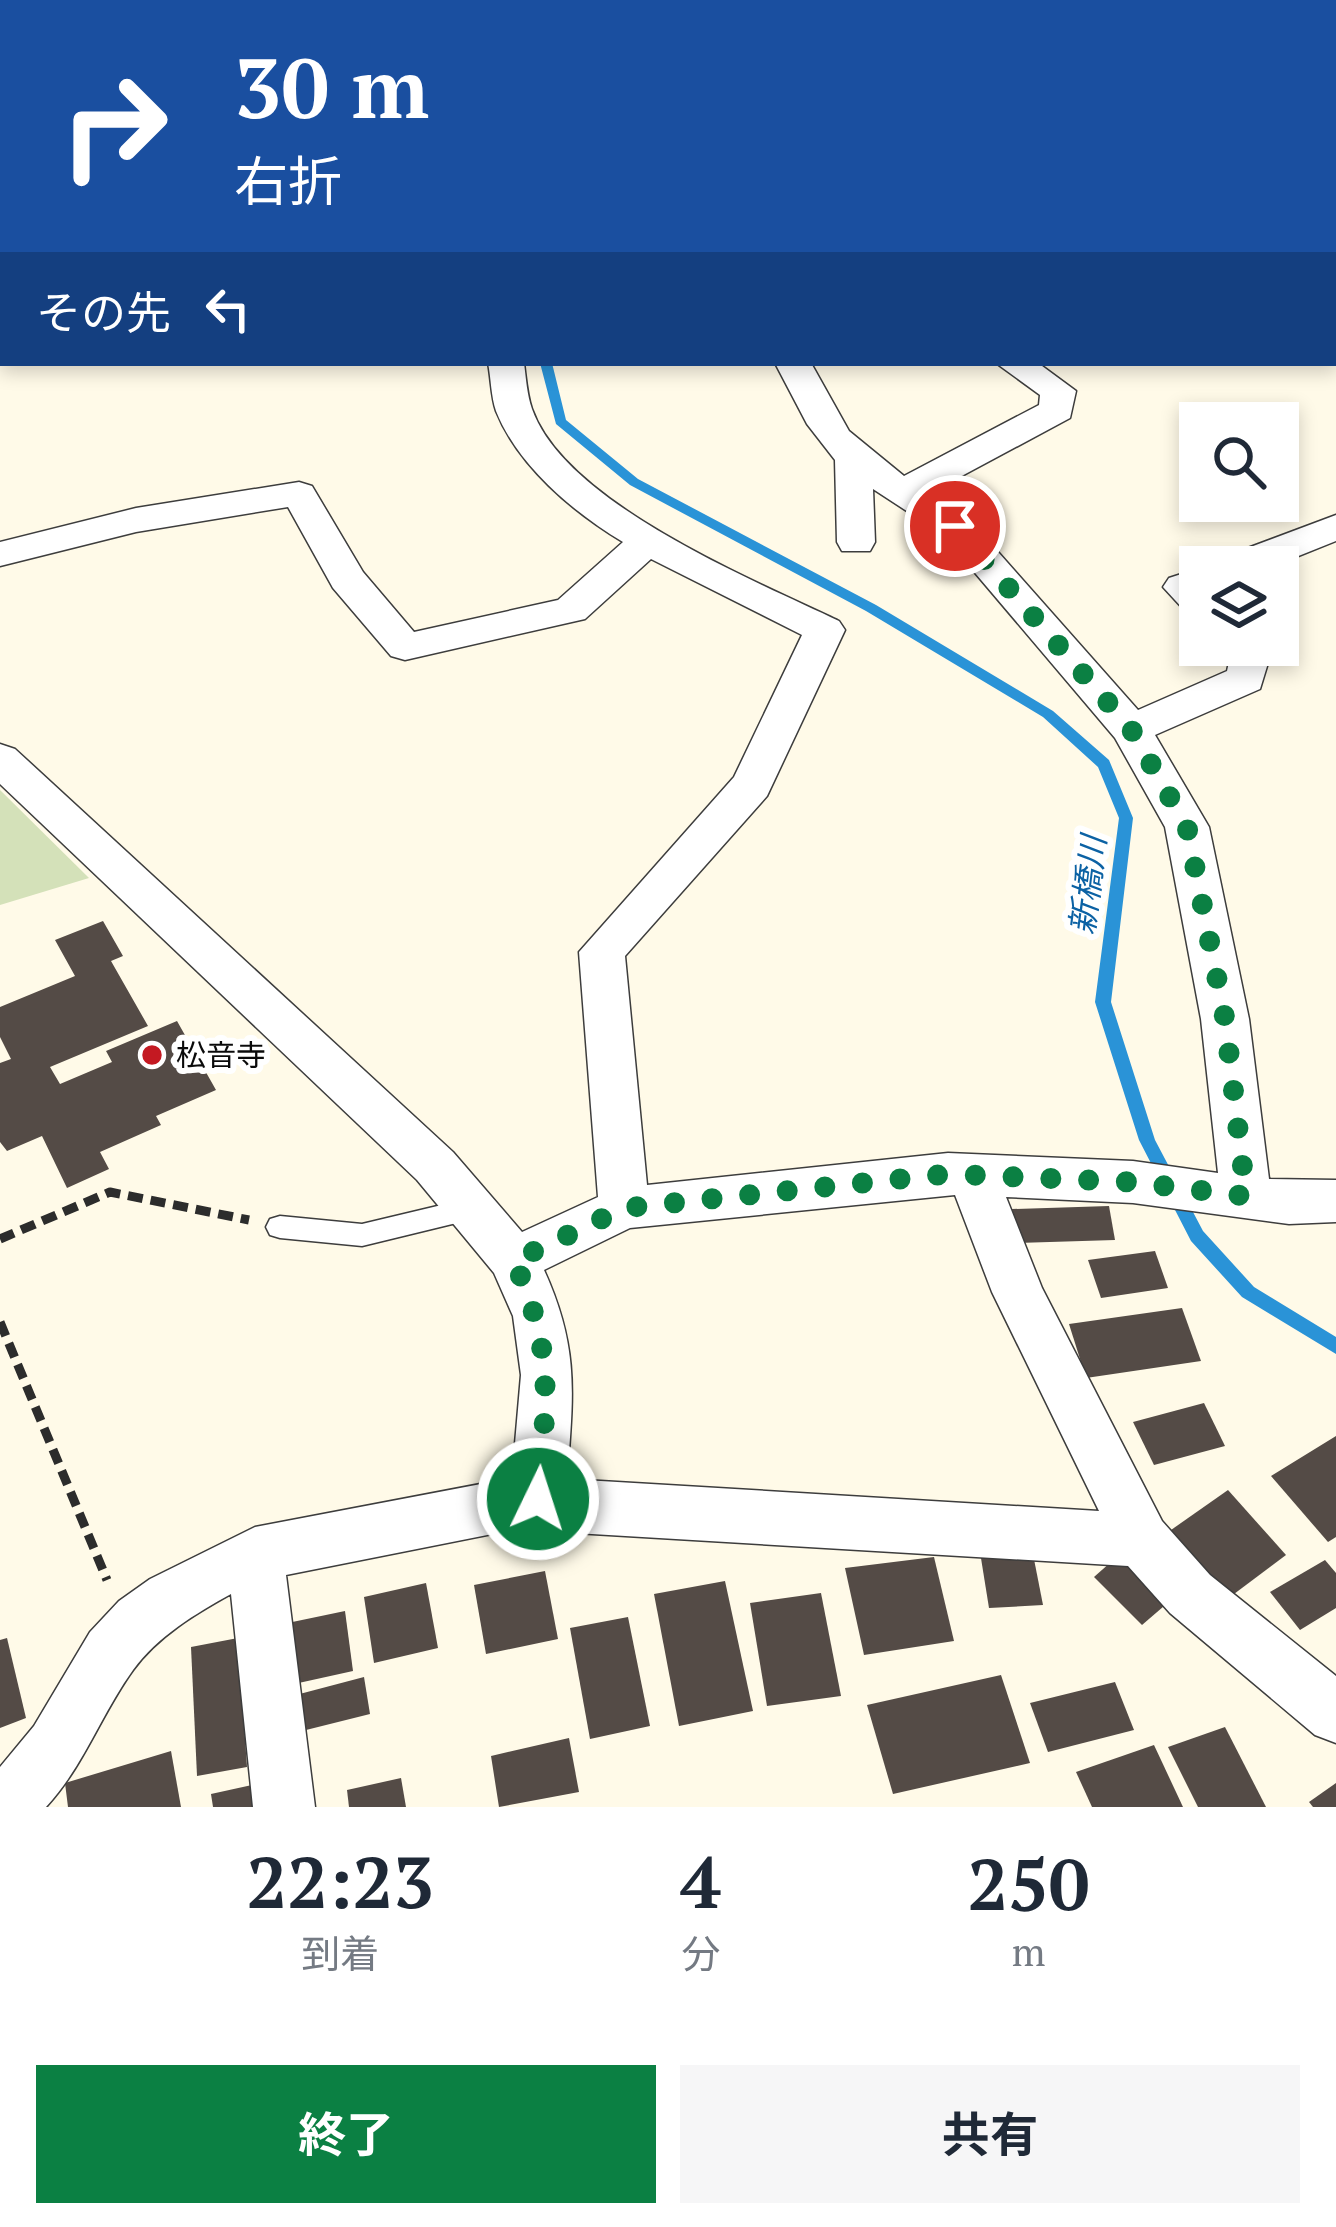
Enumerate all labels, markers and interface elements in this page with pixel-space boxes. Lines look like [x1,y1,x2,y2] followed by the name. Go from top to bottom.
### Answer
[234,31,429,142] text: 30 m
[36,48,192,204] icon: right
[234,145,342,216] text: 右折
[195,276,261,342] icon: left
[36,282,171,342] text: その先
[1179,402,1299,666] map controls
[1179,402,1299,522] button: search
[904,475,1006,577] pin
[922,493,988,559] icon: arrive
[1179,546,1299,666] button: layers
[1060,830,1115,937] water label: 新橋川
[176,1035,266,1075] place label: 松音寺
[139,1042,165,1068] marker: 松音寺
[475,1436,601,1562] position arrow
[246,1833,434,1929] text: 22:23
[680,1833,721,1929] text: 4
[967,1835,1090,1931] text: 250
[1012,1925,1045,1977] text: m
[301,1927,379,1979] text: 到着
[681,1927,720,1979] text: 分
[36,2065,656,2203] button: 終了
[680,2065,1300,2203] button: 共有

